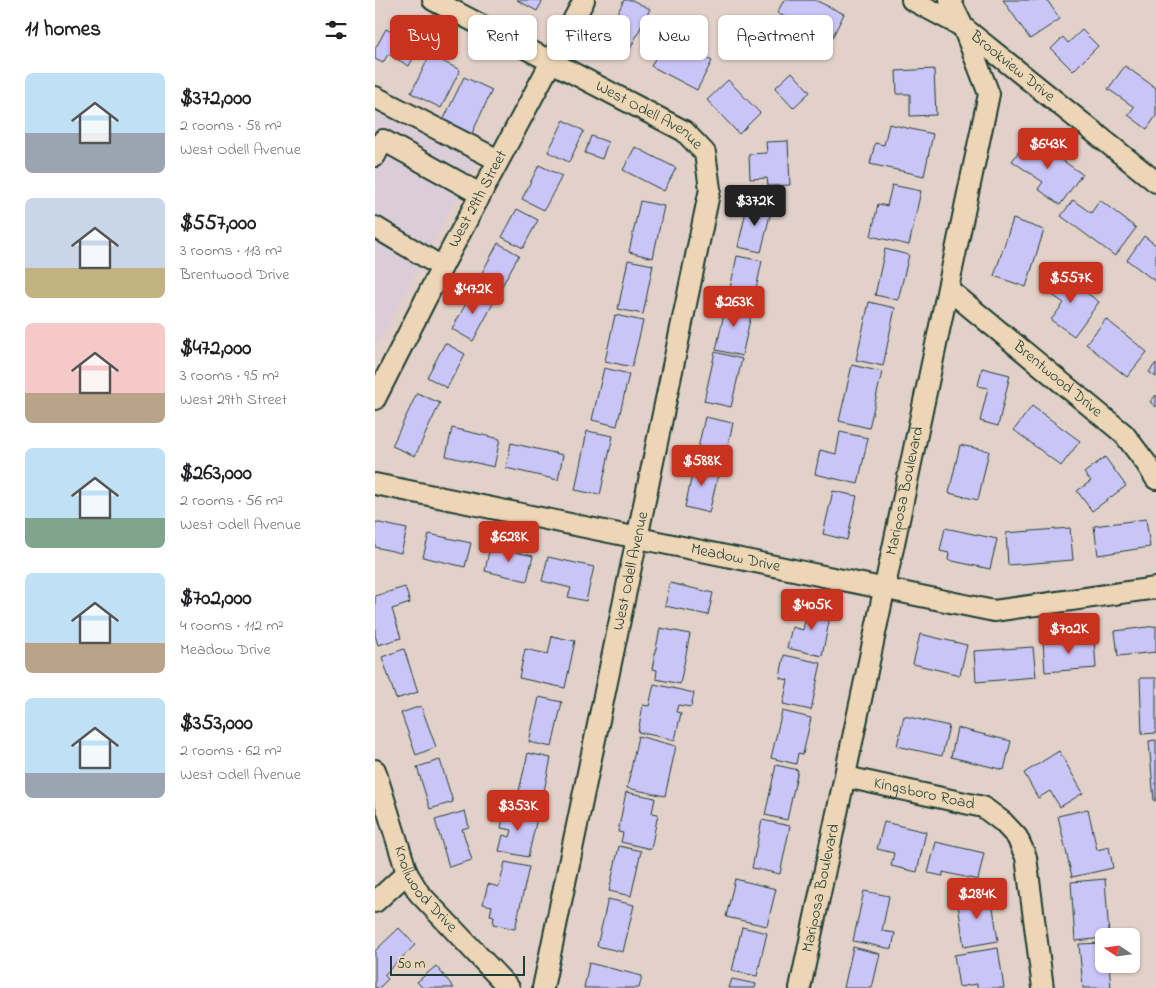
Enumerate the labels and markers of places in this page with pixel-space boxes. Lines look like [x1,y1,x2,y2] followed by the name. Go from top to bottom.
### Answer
[1013,128,1083,170] pin: $643K
[720,184,790,227] pin: $372K
[1036,262,1106,304] pin: $557K
[438,272,508,315] pin: $472K
[699,286,769,328] pin: $263K
[667,444,737,487] pin: $588K
[474,520,544,563] pin: $628K
[777,588,847,631] pin: $405K
[1034,612,1104,655] pin: $702K
[483,790,553,832] pin: $353K
[942,878,1012,920] pin: $284K

